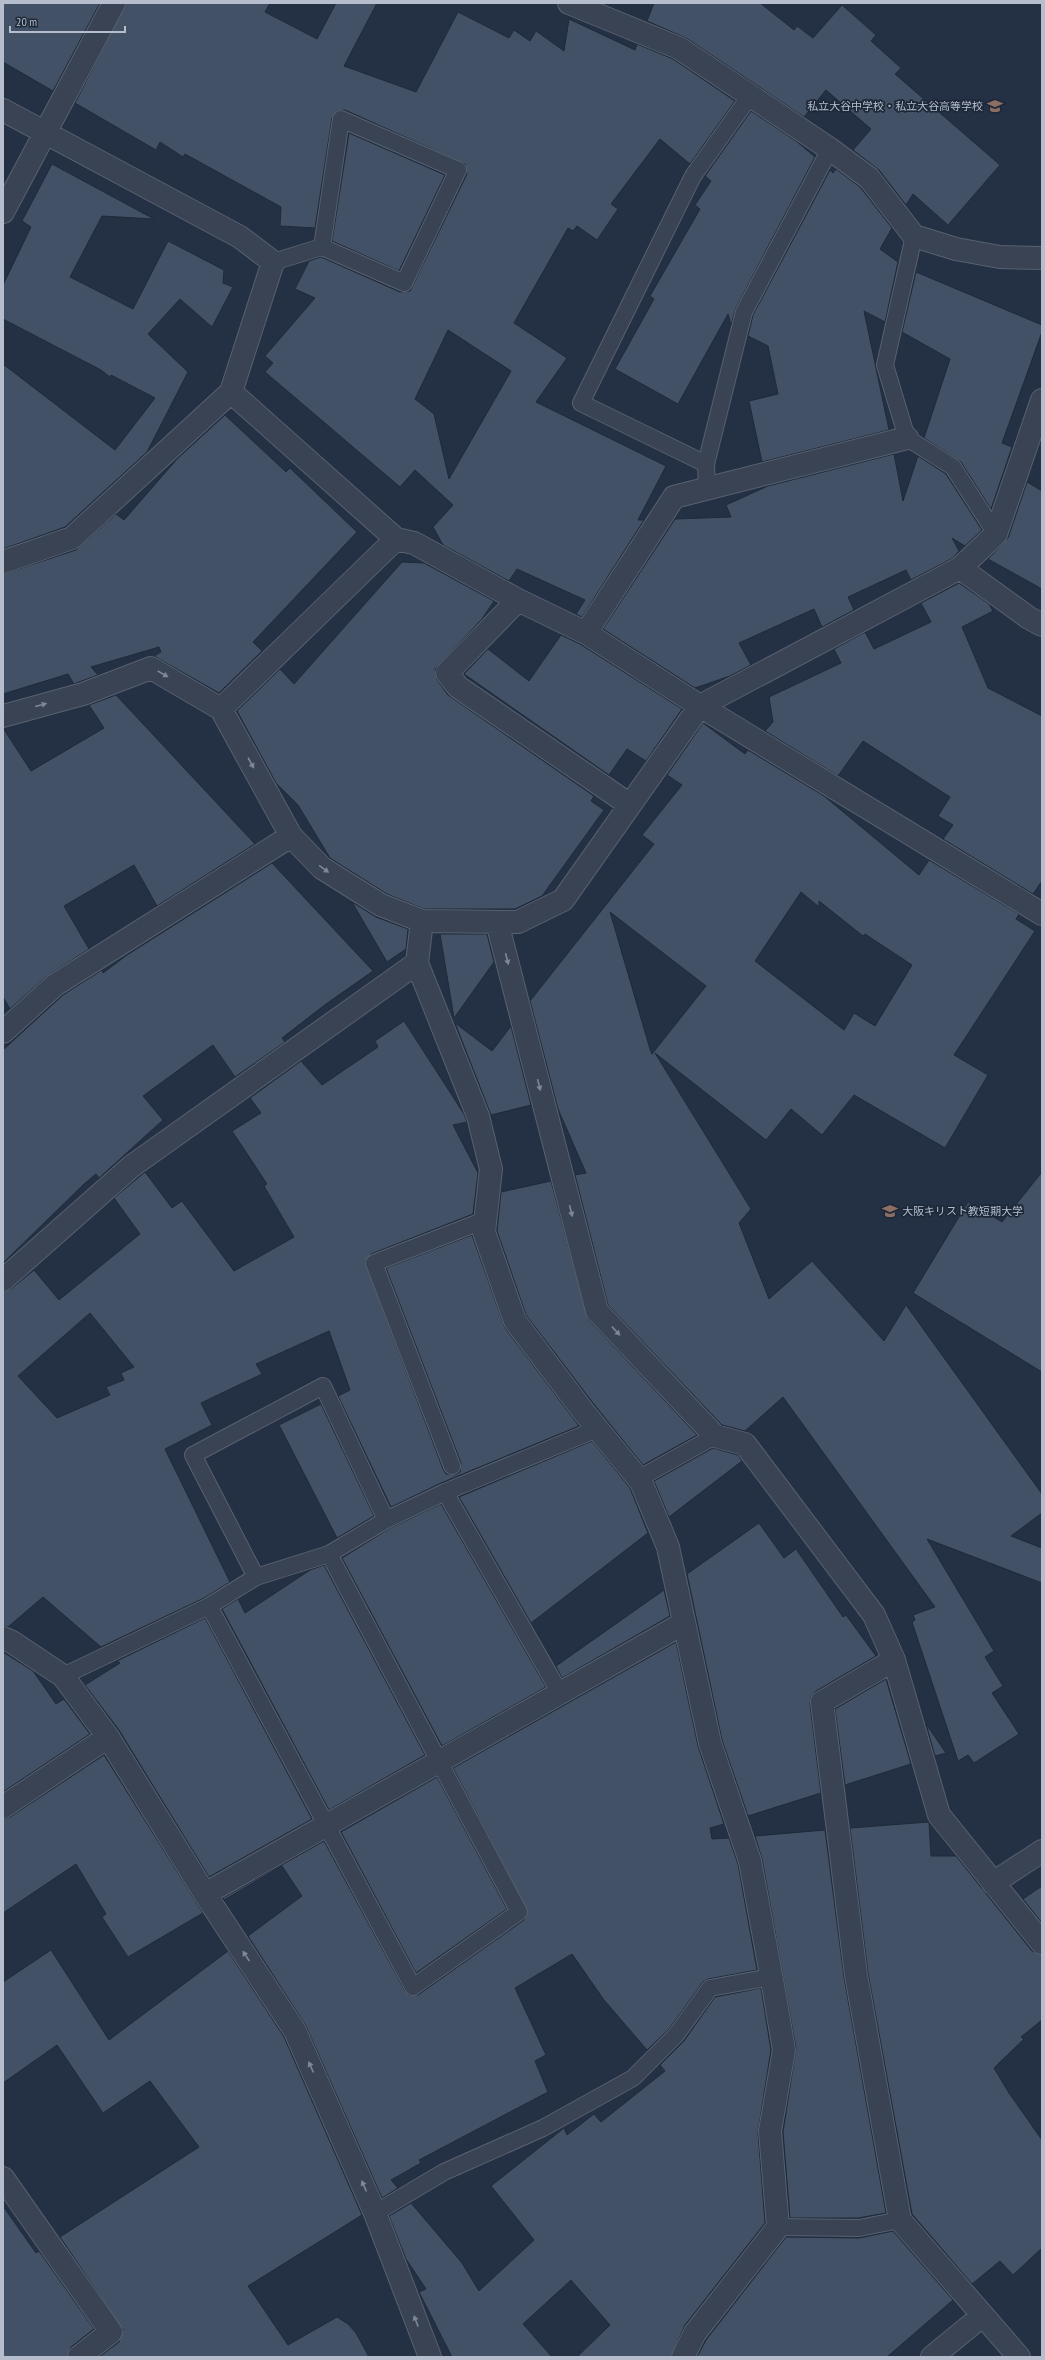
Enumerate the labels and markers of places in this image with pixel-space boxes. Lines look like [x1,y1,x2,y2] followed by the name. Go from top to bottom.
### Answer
[986,97,1004,115] school or university icon: 私立大谷中学校・私立大谷高等学校
[807,99,983,113] place label: 私立大谷中学校・私立大谷高等学校
[881,1202,899,1220] school or university icon: 大阪キリスト教短期大学
[902,1204,1023,1218] place label: 大阪キリスト教短期大学

